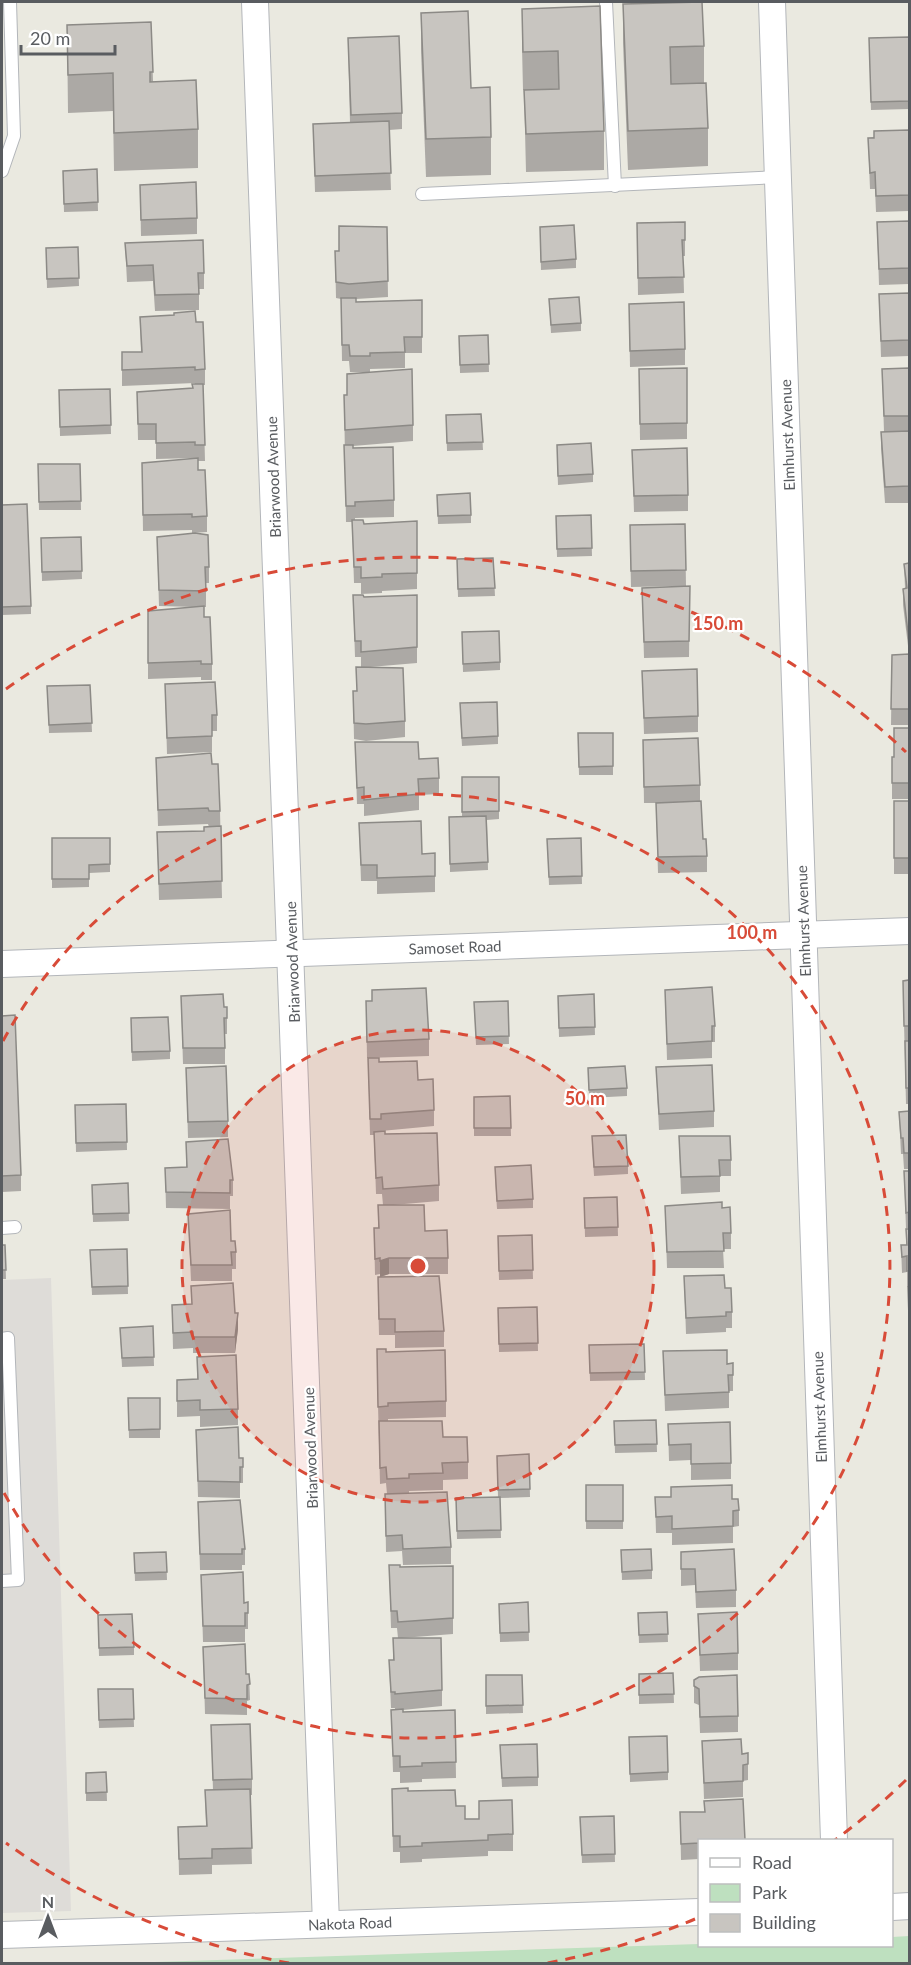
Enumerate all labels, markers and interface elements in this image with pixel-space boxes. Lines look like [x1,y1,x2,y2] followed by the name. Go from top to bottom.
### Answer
[21,18,116,56] scale bar
[30,27,70,49] text: 20 m
[776,379,798,491] street label: Elmhurst Avenue
[262,416,284,538] street label: Briarwood Avenue
[693,612,743,634] text: 150 m
[792,865,814,977] street label: Elmhurst Avenue
[281,901,303,1023] street label: Briarwood Avenue
[727,921,777,943] text: 100 m
[408,936,502,958] street label: Samoset Road
[565,1087,605,1109] text: 50 m
[408,1256,428,1276] centre of rings
[808,1351,830,1463] street label: Elmhurst Avenue
[299,1387,321,1509] street label: Briarwood Avenue
[698,1839,893,1947] legend
[752,1851,792,1873] text: Road
[752,1881,788,1903] text: Park
[18,1887,78,1947] north arrow
[42,1892,54,1911] text: N
[752,1911,816,1933] text: Building
[308,1913,392,1933] street label: Nakota Road

